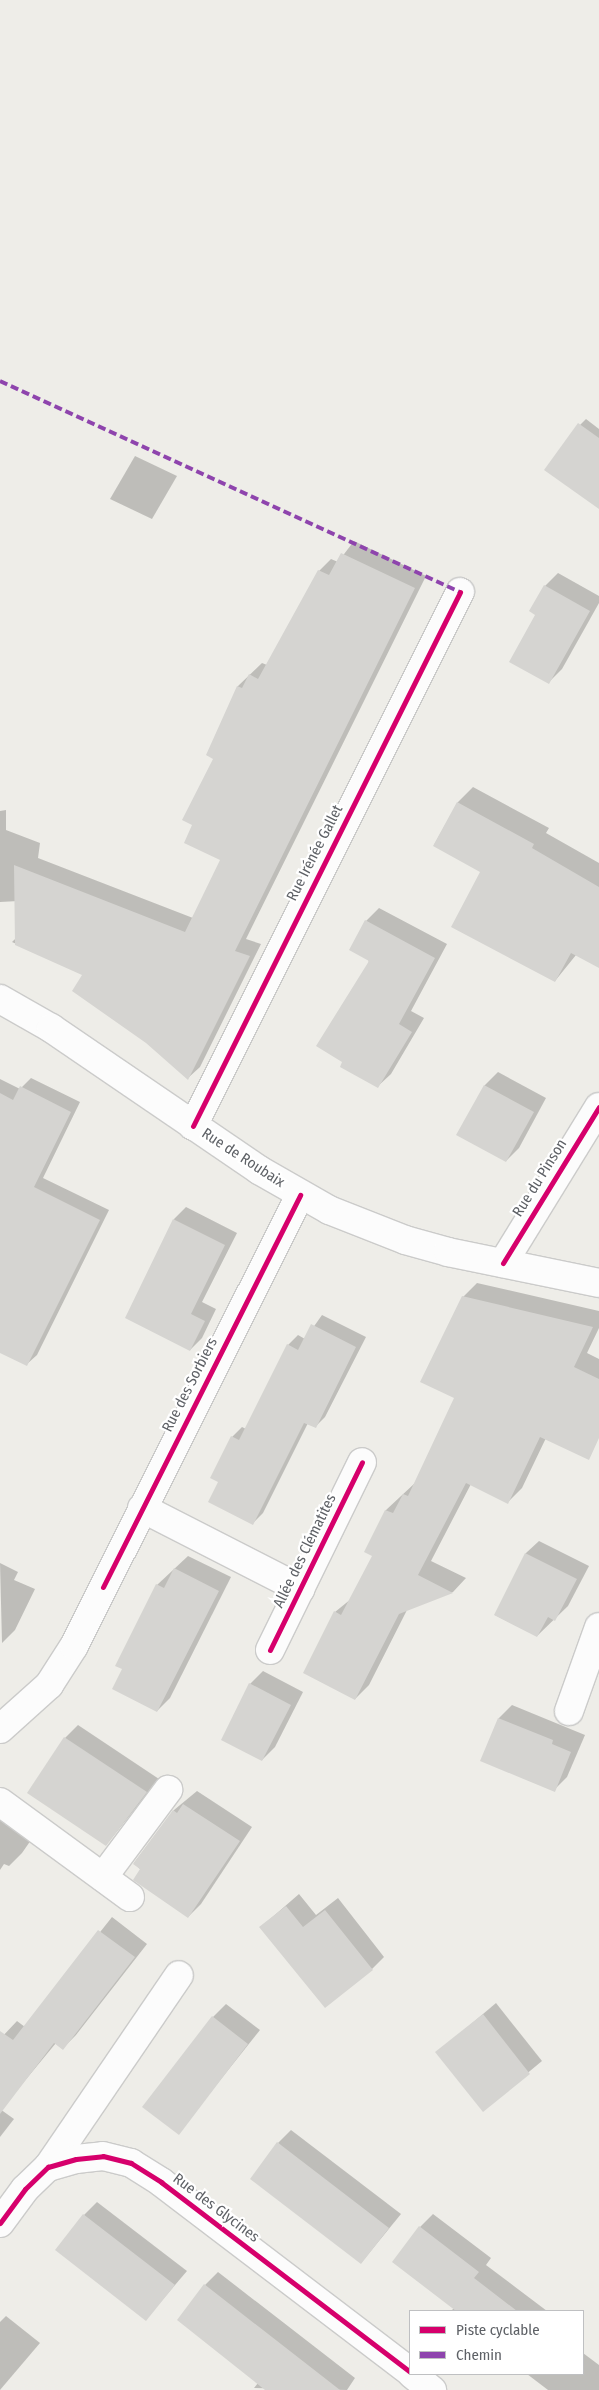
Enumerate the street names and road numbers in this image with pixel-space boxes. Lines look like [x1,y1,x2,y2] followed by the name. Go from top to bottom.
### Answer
[283,802,347,904] street label: Rue Irénée Gallet
[198,1125,288,1191] street label: Rue de Roubaix
[509,1136,571,1220] street label: Rue du Pinson
[158,1335,222,1435] street label: Rue des Sorbiers
[270,1491,340,1611] street label: Allée des Clématites
[169,2170,263,2246] street label: Rue des Glycines

